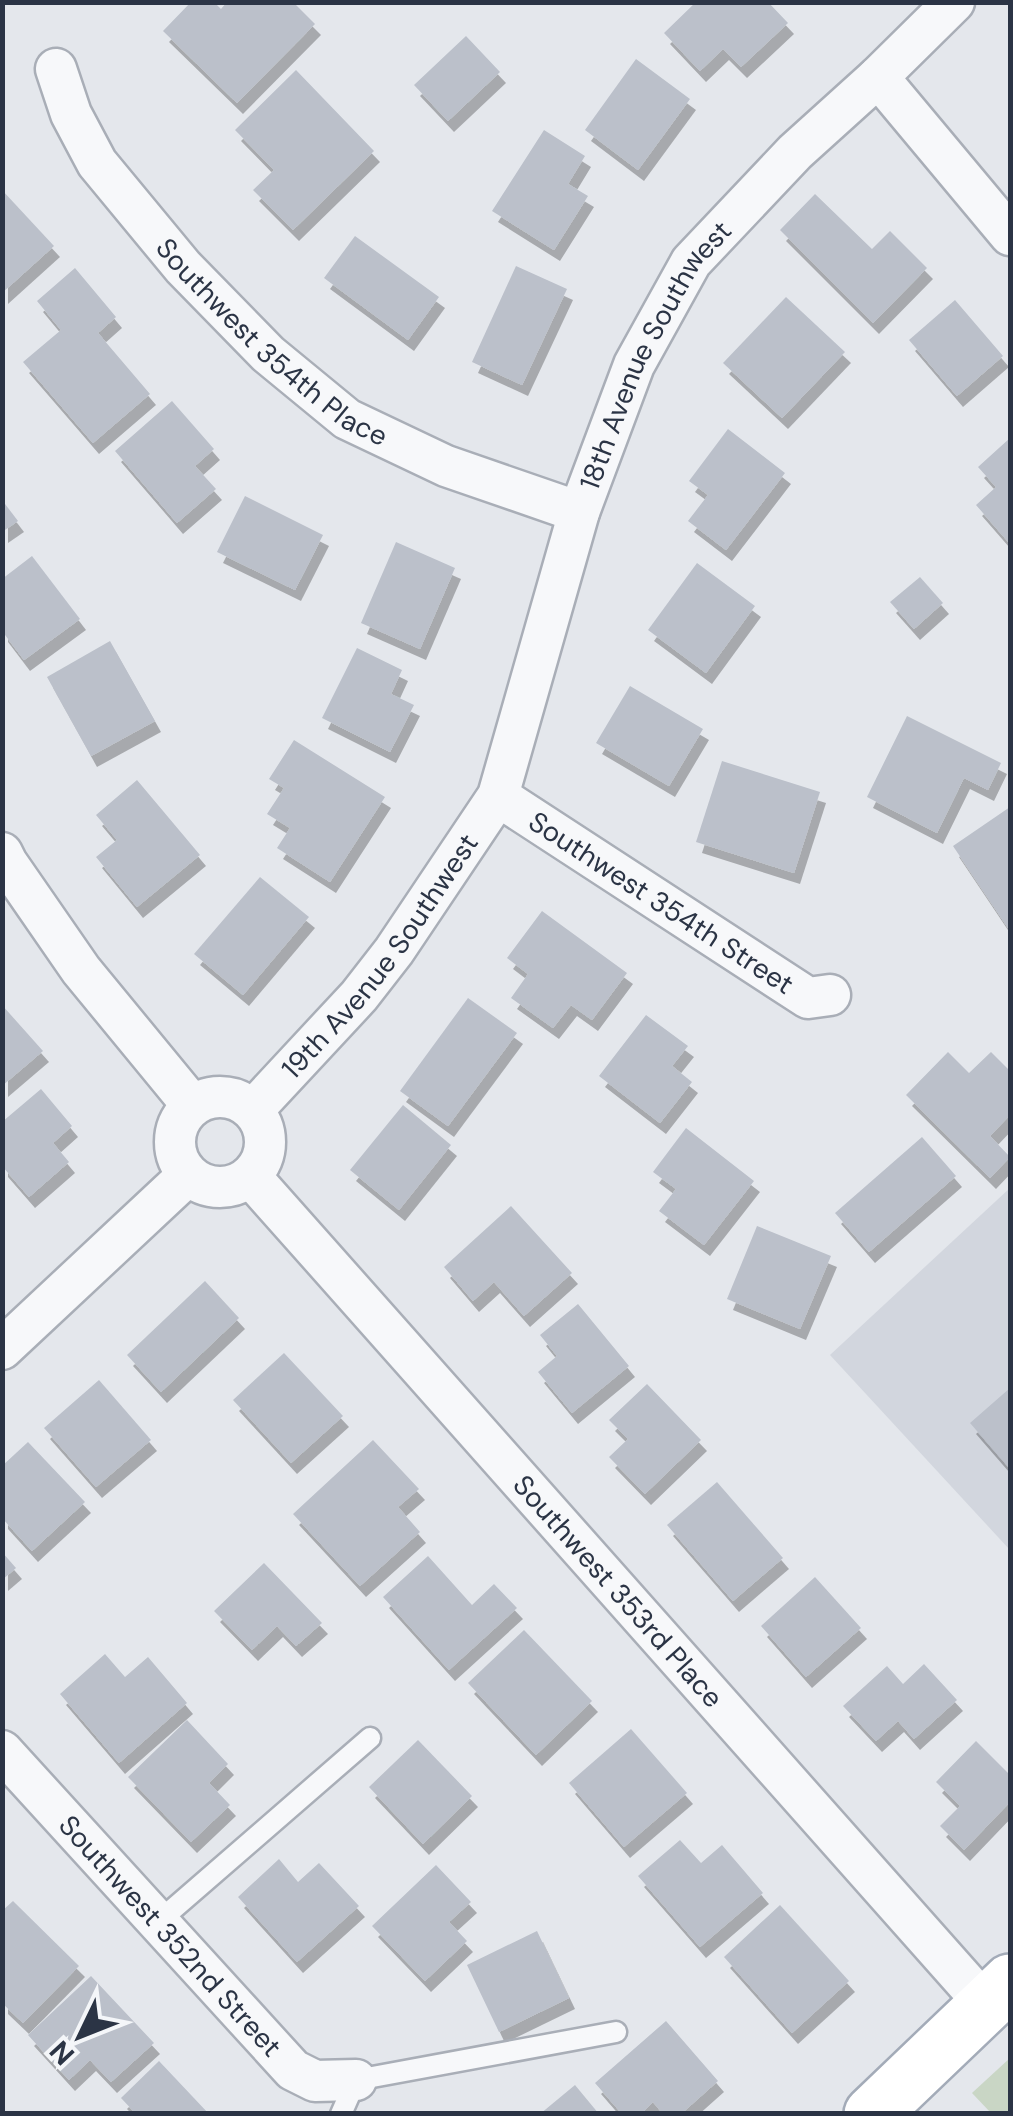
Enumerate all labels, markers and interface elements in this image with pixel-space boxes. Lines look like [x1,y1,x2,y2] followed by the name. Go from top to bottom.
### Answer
[571,212,739,495] street label: 18th Avenue Southwest
[148,230,394,454] street label: Southwest 354th Place
[522,803,801,1002] street label: Southwest 354th Street
[273,826,486,1086] street label: 19th Avenue Southwest
[505,1467,732,1715] street label: Southwest 353rd Place
[51,1807,290,2064] street label: Southwest 352nd Street
[30,1986,130,2086] north arrow
[42,2033,83,2073] text: N

